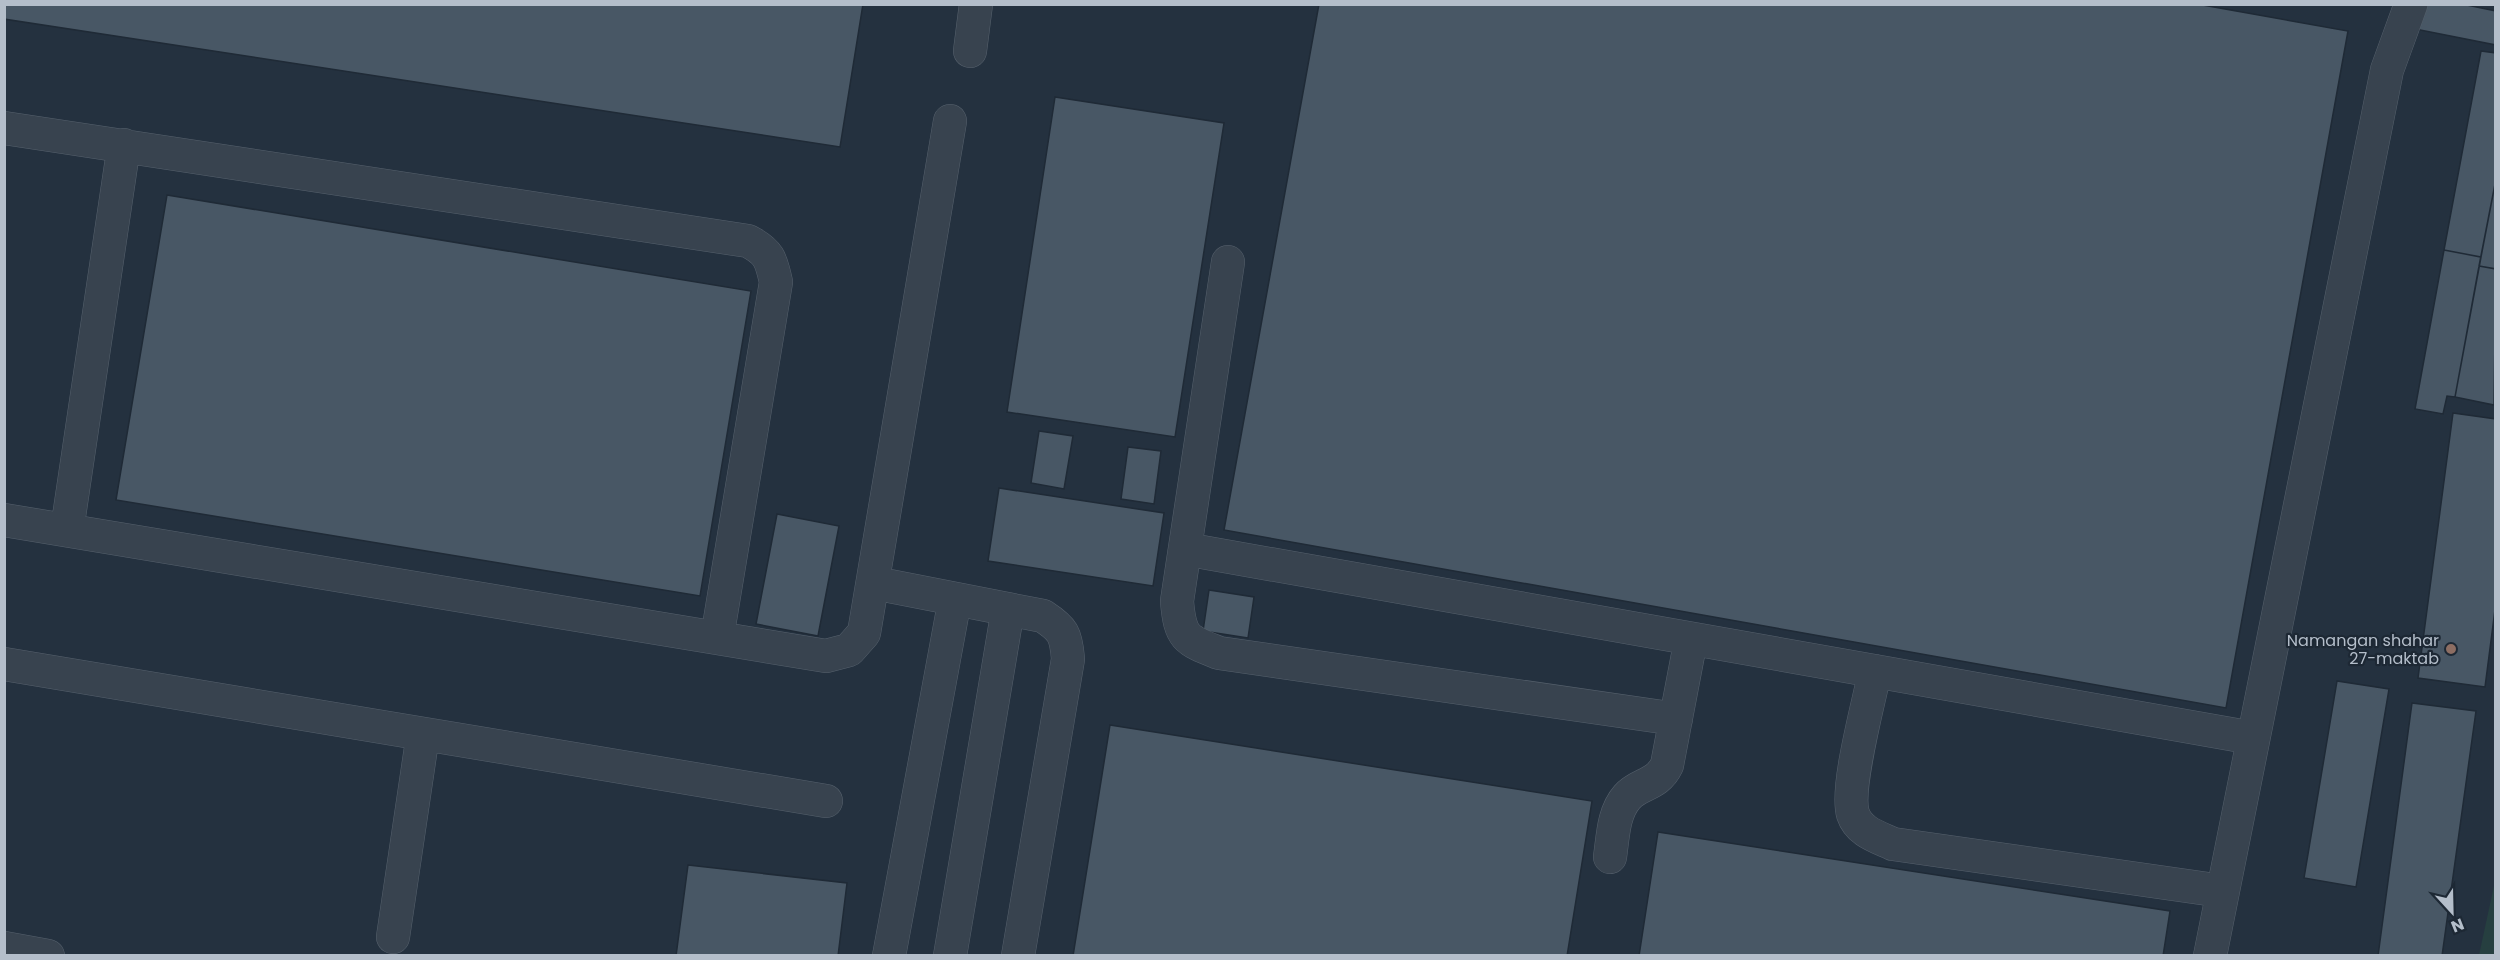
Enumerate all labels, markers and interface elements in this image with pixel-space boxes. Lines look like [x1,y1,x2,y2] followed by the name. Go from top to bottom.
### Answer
[2287,629,2439,670] place label: Namangan shahar 27-maktab
[2444,642,2458,656] marker: Namangan shahar 27-maktab
[2422,882,2482,942] north arrow
[2448,913,2467,938] text: N

